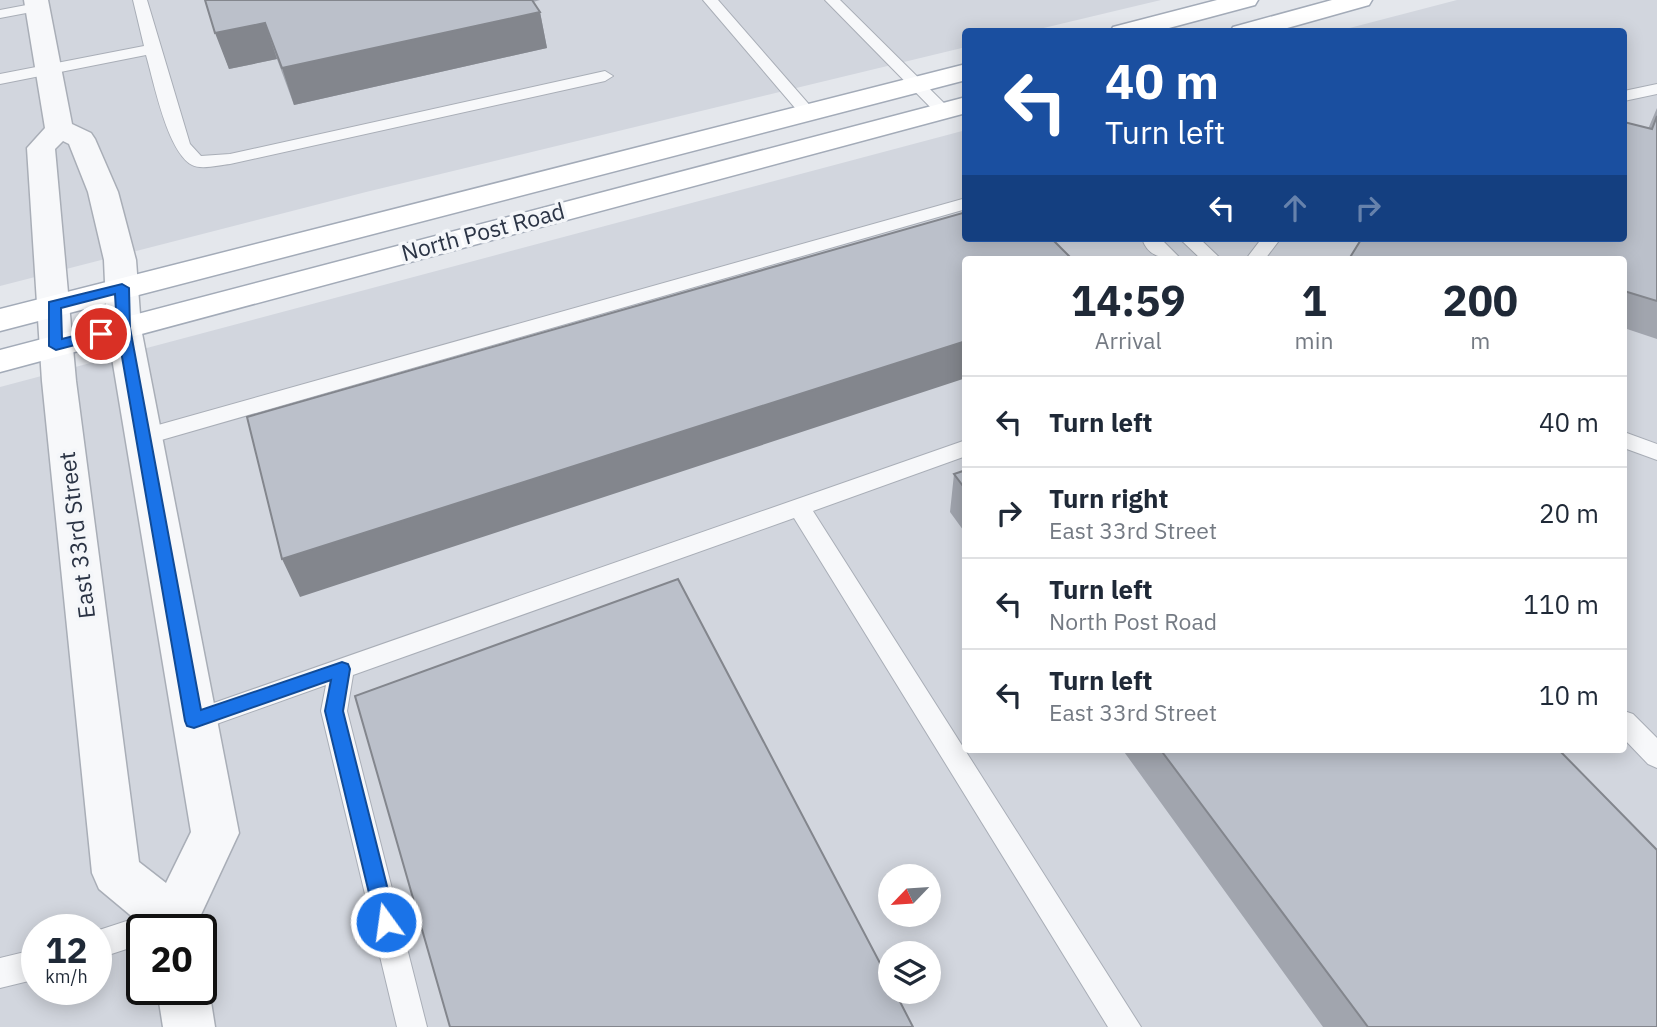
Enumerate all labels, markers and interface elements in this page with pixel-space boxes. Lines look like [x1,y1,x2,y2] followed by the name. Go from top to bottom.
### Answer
[1105,49,1219,112] text: 40 m
[990,56,1081,147] icon: left
[1105,111,1225,153] text: Turn left
[1203,189,1241,227] icon: left
[1276,189,1314,227] icon: ahead
[1349,189,1387,227] icon: right
[398,195,568,267] street label: North Post Road
[1071,273,1186,328] text: 14:59
[1301,273,1327,328] text: 1
[1442,273,1518,328] text: 200
[71,304,131,364] pin
[82,315,120,353] icon: arrive
[1095,325,1162,355] text: Arrival
[1295,325,1333,355] text: min
[1470,325,1490,355] text: m
[990,403,1028,441] icon: left
[1049,405,1152,439] text: Turn left
[1539,405,1599,439] text: 40 m
[51,450,101,620] street label: East 33rd Street
[1049,481,1168,515] text: Turn right
[990,494,1028,532] icon: right
[1539,496,1599,530] text: 20 m
[1049,515,1217,545] text: East 33rd Street
[1049,572,1152,606] text: Turn left
[990,585,1028,623] icon: left
[1523,587,1599,621] text: 110 m
[1049,606,1217,636] text: North Post Road
[1049,663,1152,697] text: Turn left
[990,676,1028,714] icon: left
[1539,678,1599,712] text: 10 m
[1049,697,1217,727] text: East 33rd Street
[878,864,942,928] north arrow
[878,864,941,1004] map controls
[349,885,423,959] position arrow
[126,914,217,1005] speed limit sign: 20
[45,927,88,973] text: 12
[878,941,941,1004] button: layers
[45,965,88,988] text: km/h

